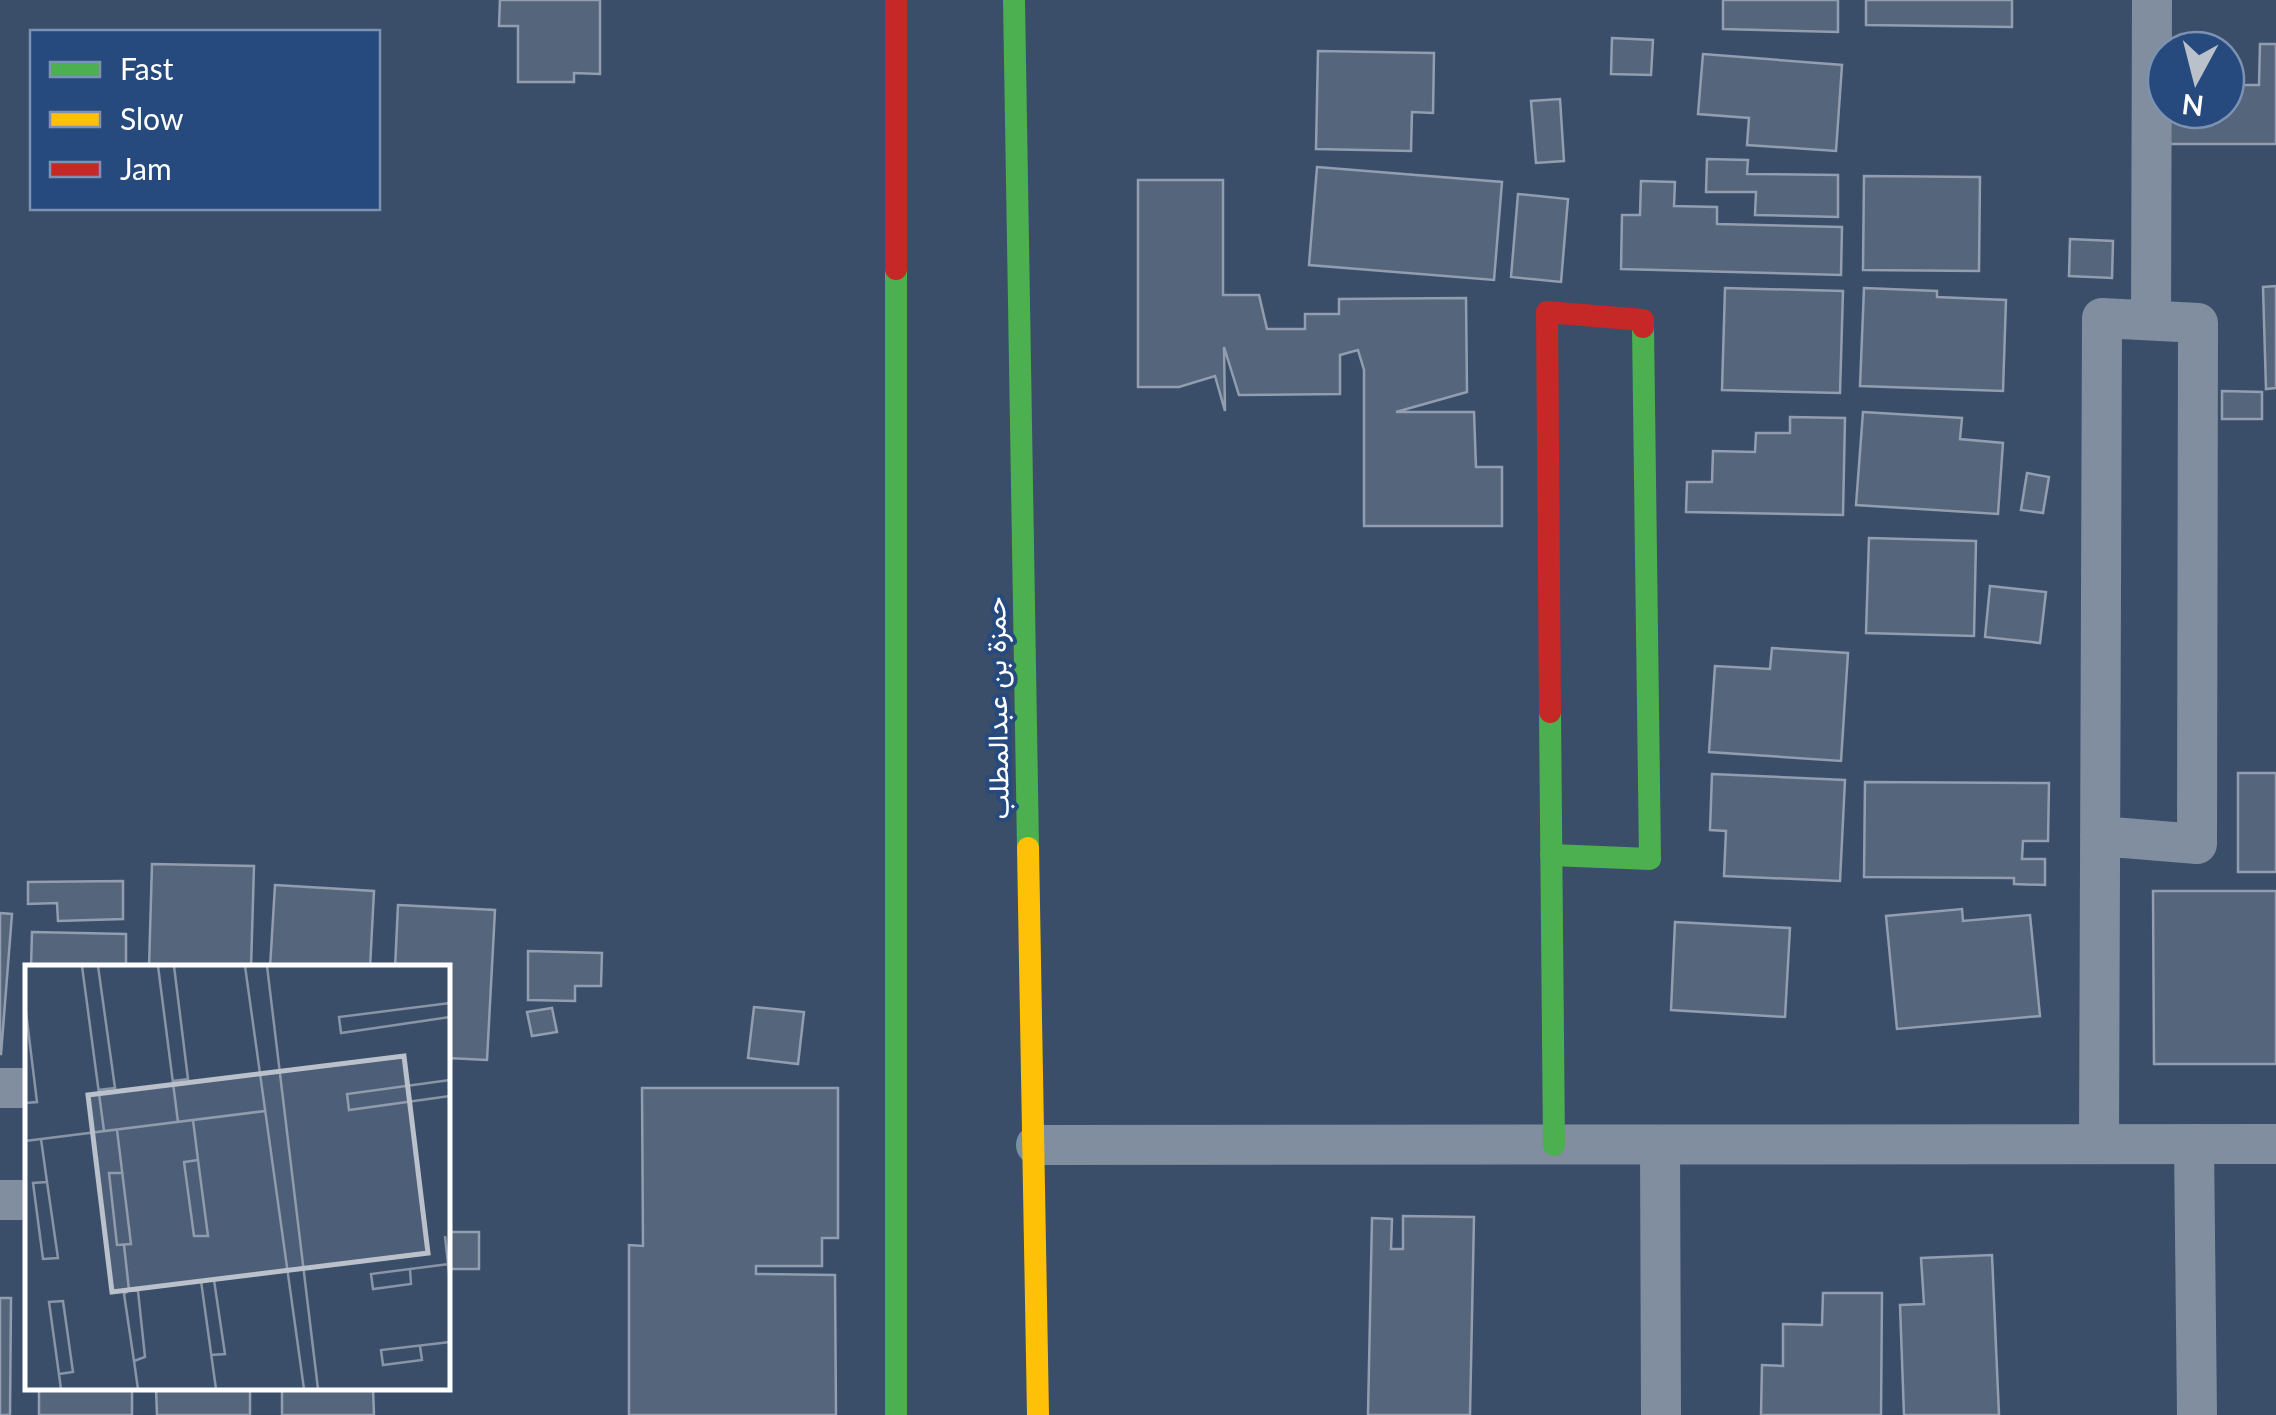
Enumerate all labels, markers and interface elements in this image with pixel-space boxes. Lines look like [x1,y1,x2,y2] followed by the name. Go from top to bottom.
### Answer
[30,30,380,210] legend
[2146,30,2246,130] north arrow
[120,50,174,86] text: Fast
[2180,88,2206,124] text: N
[120,100,184,136] text: Slow
[120,150,172,186] text: Jam
[977,596,1017,820] street label: حمزة بن عبدالمطلب
[25,965,450,1390] inset map

